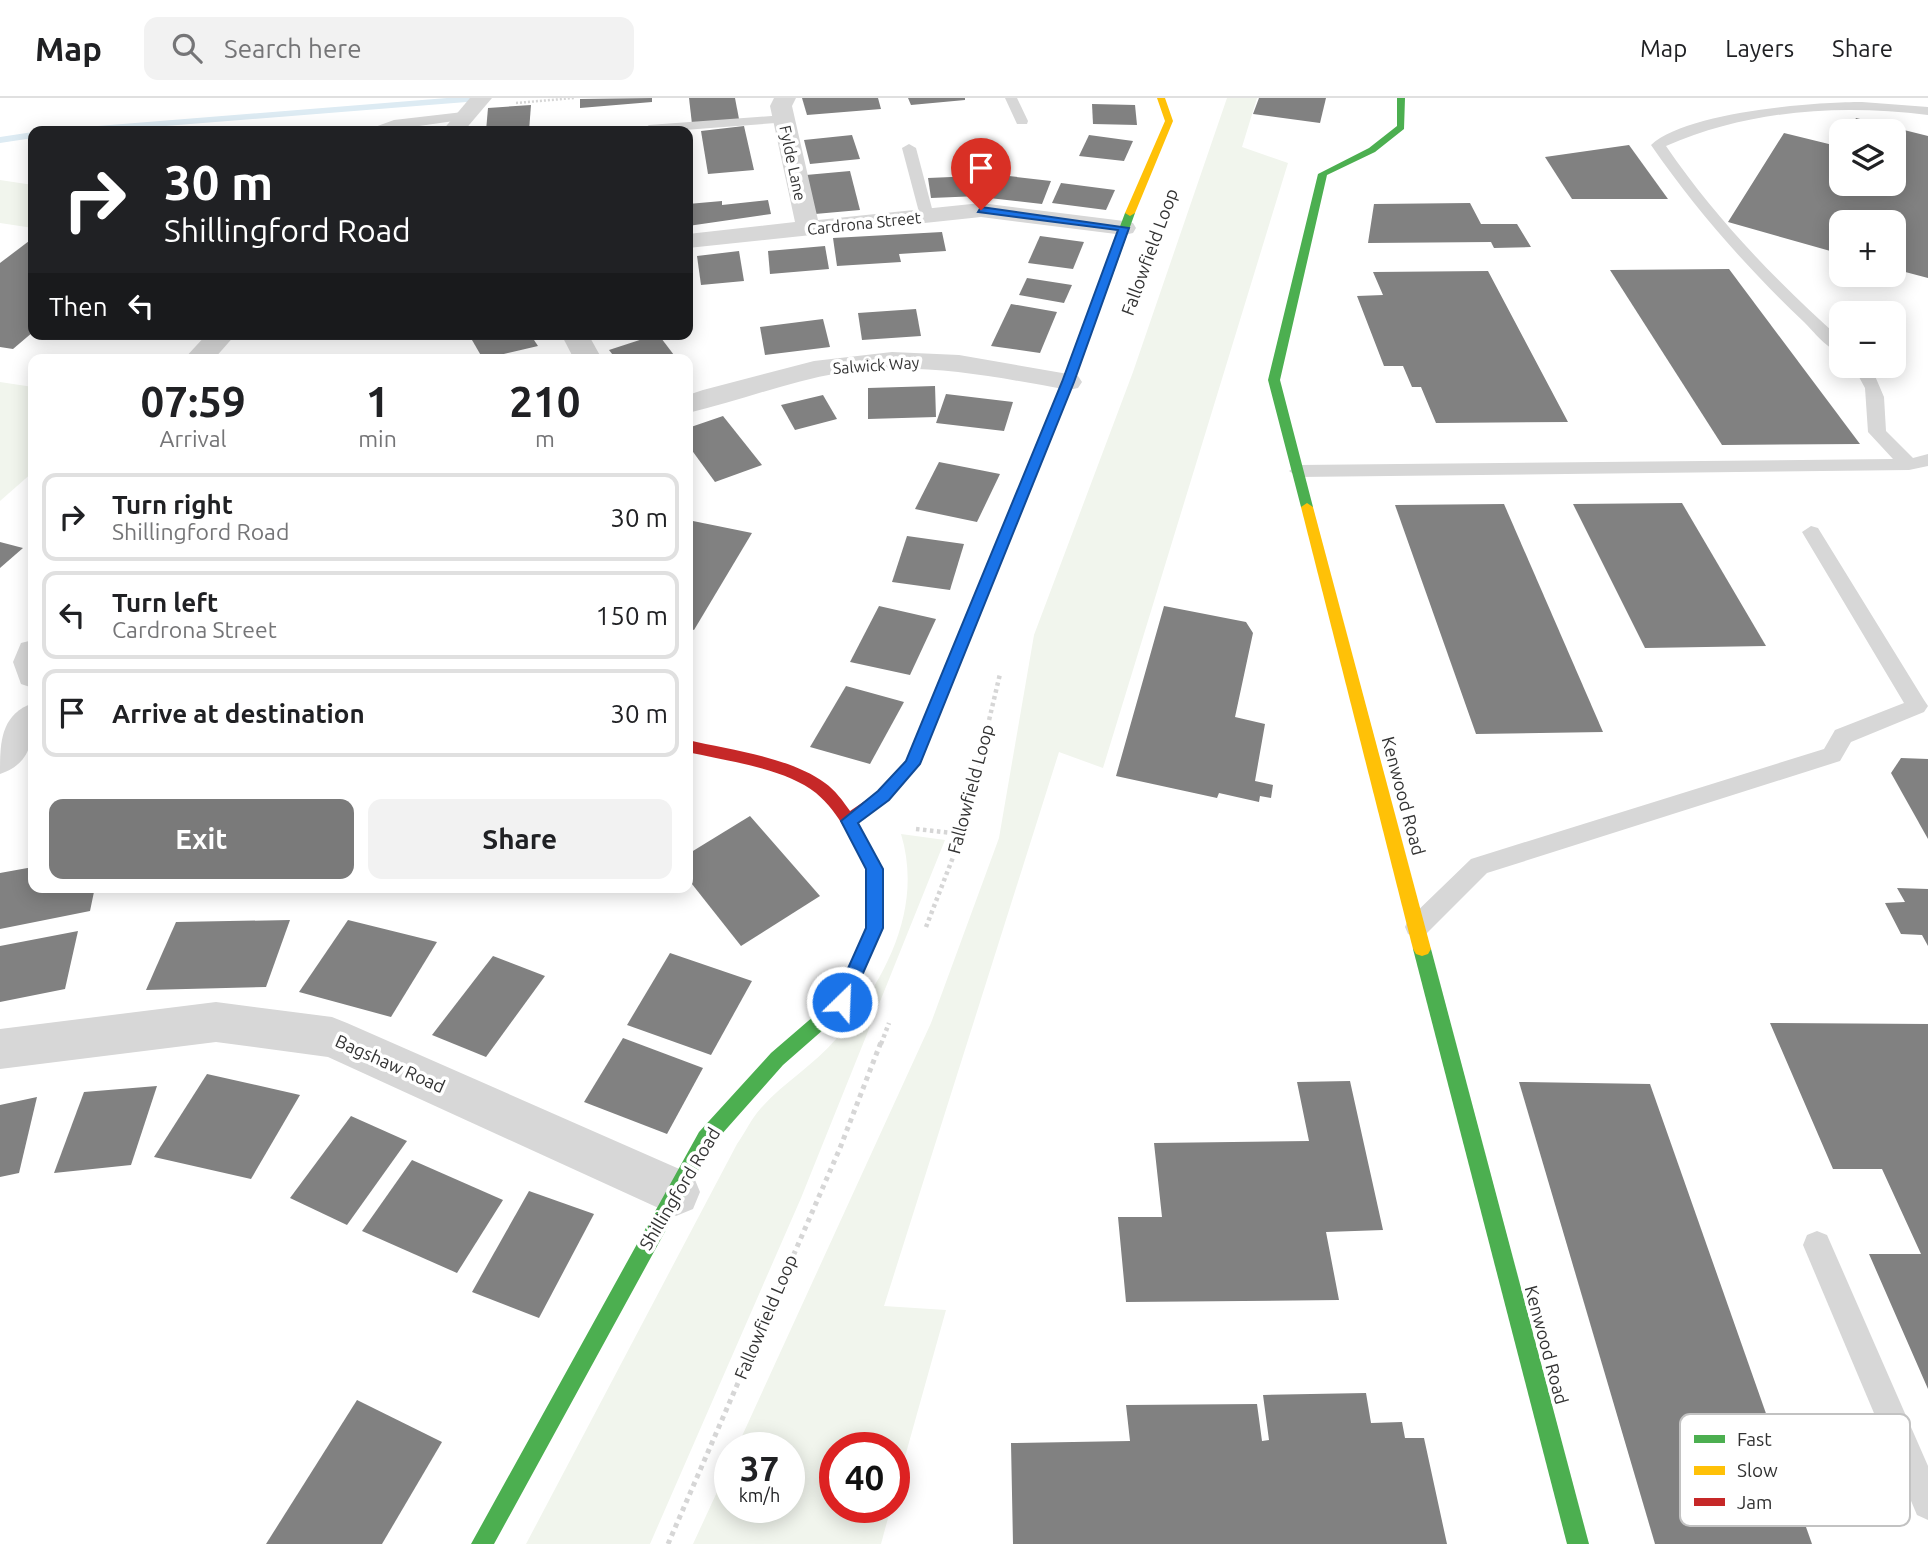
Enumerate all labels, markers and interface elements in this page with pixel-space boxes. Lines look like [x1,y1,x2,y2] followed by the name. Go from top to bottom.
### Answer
[144,17,634,80] search box
[168,29,206,67] icon: search
[35,30,102,67] text: Map
[224,34,362,63] text: Search here
[1640,35,1687,62] text: Map
[1725,35,1794,62] text: Layers
[1832,35,1893,62] text: Share
[1829,119,1906,378] map controls
[1829,119,1906,196] button: layers
[776,124,810,202] street label: Fylde Lane
[951,138,1011,210] pin
[962,149,1000,187] icon: arrive
[49,154,140,245] icon: right
[164,154,273,209] text: 30 m
[1117,186,1181,318] street label: Fallowfield Loop
[806,208,923,238] street label: Cardrona Street
[1829,210,1906,287] button: +
[164,212,411,248] text: Shillingford Road
[122,287,160,325] icon: left
[49,292,108,321] text: Then
[1829,301,1906,378] button: −
[832,353,920,377] street label: Salwick Way
[141,378,246,425] text: 07:59
[366,378,389,425] text: 1
[509,378,580,425] text: 210
[160,426,227,451] text: Arrival
[358,426,397,451] text: min
[535,426,555,451] text: m
[112,490,233,519] text: Turn right
[53,498,91,536] icon: right
[610,503,668,532] text: 30 m
[112,519,289,544] text: Shillingford Road
[112,588,218,617] text: Turn left
[53,596,91,634] icon: left
[596,601,668,630] text: 150 m
[112,617,277,642] text: Cardrona Street
[53,694,91,732] icon: arrive
[112,699,365,728] text: Arrive at destination
[610,699,668,728] text: 30 m
[943,722,997,856] street label: Fallowfield Loop
[1379,734,1429,857] street label: Kenwood Road
[49,799,354,879] button: Exit
[368,799,672,879] button: Share
[805,965,879,1039] position arrow
[332,1030,448,1096] street label: Bagshaw Road
[635,1124,723,1253] street label: Shillingford Road
[730,1251,800,1382] street label: Fallowfield Loop
[1522,1283,1572,1406] street label: Kenwood Road
[1680,1414,1910,1526] legend
[1737,1428,1772,1450] text: Fast
[819,1432,910,1523] speed limit sign: 40
[740,1448,779,1488] text: 37
[1737,1459,1778,1481] text: Slow
[739,1485,780,1505] text: km/h
[1737,1491,1773,1513] text: Jam

